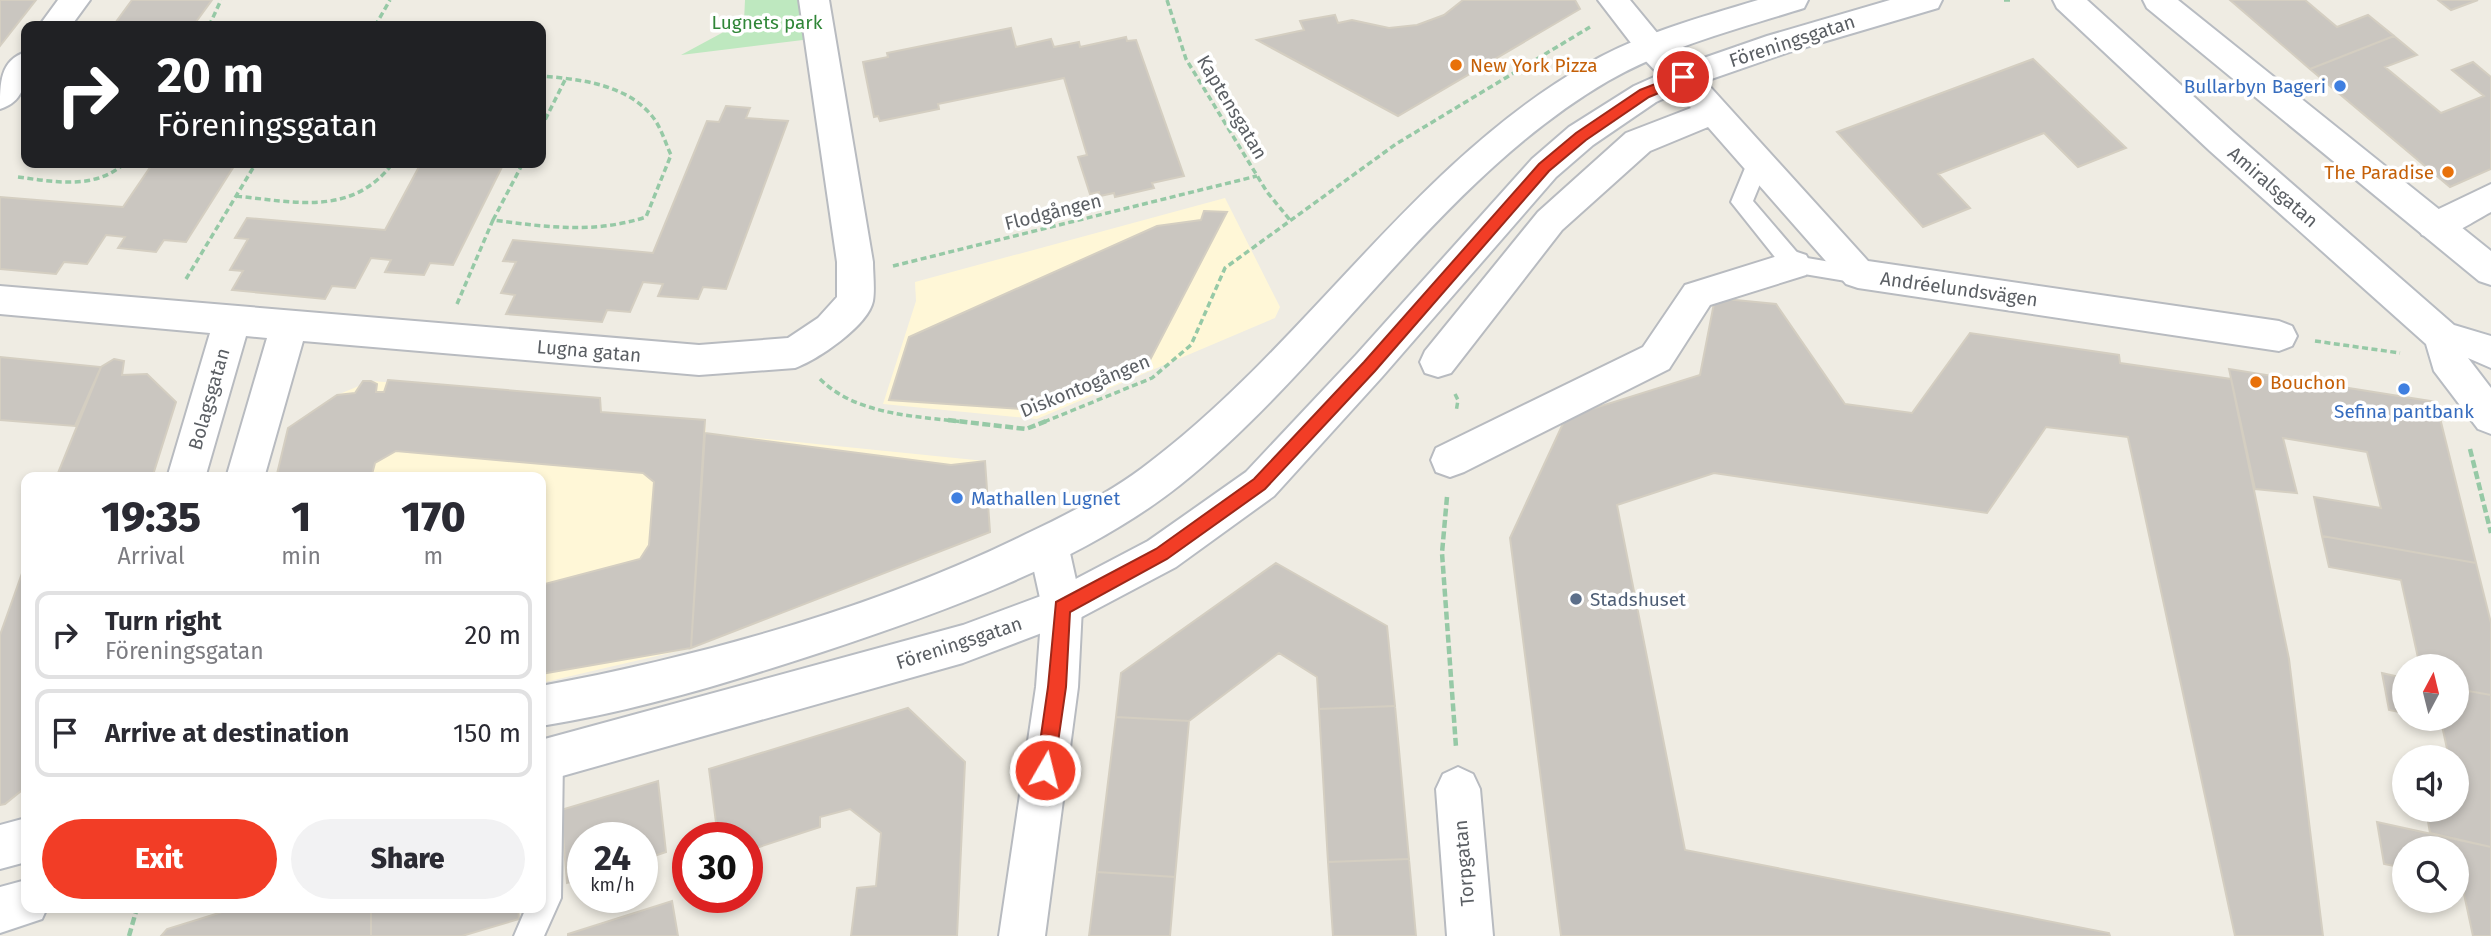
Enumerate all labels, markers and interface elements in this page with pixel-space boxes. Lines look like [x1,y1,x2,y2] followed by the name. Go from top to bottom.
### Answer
[1726,10,1858,72] street label: Föreningsgatan
[712,11,823,34] park label: Lugnets park
[157,46,264,105] text: 20 m
[1653,47,1713,107] pin
[42,49,133,140] icon: right
[1192,51,1272,163] street label: Kaptensgatan
[1470,54,1598,77] place label: New York Pizza
[1448,57,1464,73] marker: New York Pizza
[1664,58,1702,96] icon: arrive
[2184,75,2326,98] place label: Bullarbyn Bageri
[2332,78,2348,94] marker: Bullarbyn Bageri
[157,106,378,144] text: Föreningsgatan
[2223,142,2323,232] street label: Amiralsgatan
[2324,161,2434,184] place label: The Paradise
[2440,164,2456,180] marker: The Paradise
[1002,189,1104,235] street label: Flodgången
[1879,267,2039,311] street label: Andréelundsvägen
[536,335,642,367] street label: Lugna gatan
[183,345,235,453] street label: Bolagsgatan
[1017,349,1153,423] street label: Diskontogången
[2270,371,2346,394] place label: Bouchon
[2248,374,2264,390] marker: Bouchon
[2396,381,2412,397] marker: Sefina pantbank
[2334,400,2474,423] place label: Sefina pantbank
[971,487,1120,510] place label: Mathallen Lugnet
[949,490,965,506] marker: Mathallen Lugnet
[101,492,201,542] text: 19:35
[291,492,311,542] text: 1
[401,492,466,542] text: 170
[117,542,185,570] text: Arrival
[281,542,321,570] text: min
[424,542,443,570] text: m
[1590,588,1686,611] place label: Stadshuset
[1568,591,1584,607] marker: Stadshuset
[105,606,222,637] text: Turn right
[893,612,1025,674] street label: Föreningsgatan
[46,616,84,654] icon: right
[464,620,521,651] text: 20 m
[105,637,264,665] text: Föreningsgatan
[2392,654,2469,732] north arrow
[2392,654,2469,913] map controls
[46,714,84,752] icon: arrive
[105,718,349,749] text: Arrive at destination
[453,718,521,749] text: 150 m
[1008,733,1082,807] position arrow
[2392,745,2469,822] button: sound
[42,819,277,899] button: Exit
[291,819,525,899] button: Share
[1449,819,1479,907] street label: Torpgatan
[672,822,763,913] speed limit sign: 30
[2392,836,2469,913] button: search
[594,837,631,879] text: 24
[590,874,635,896] text: km/h

